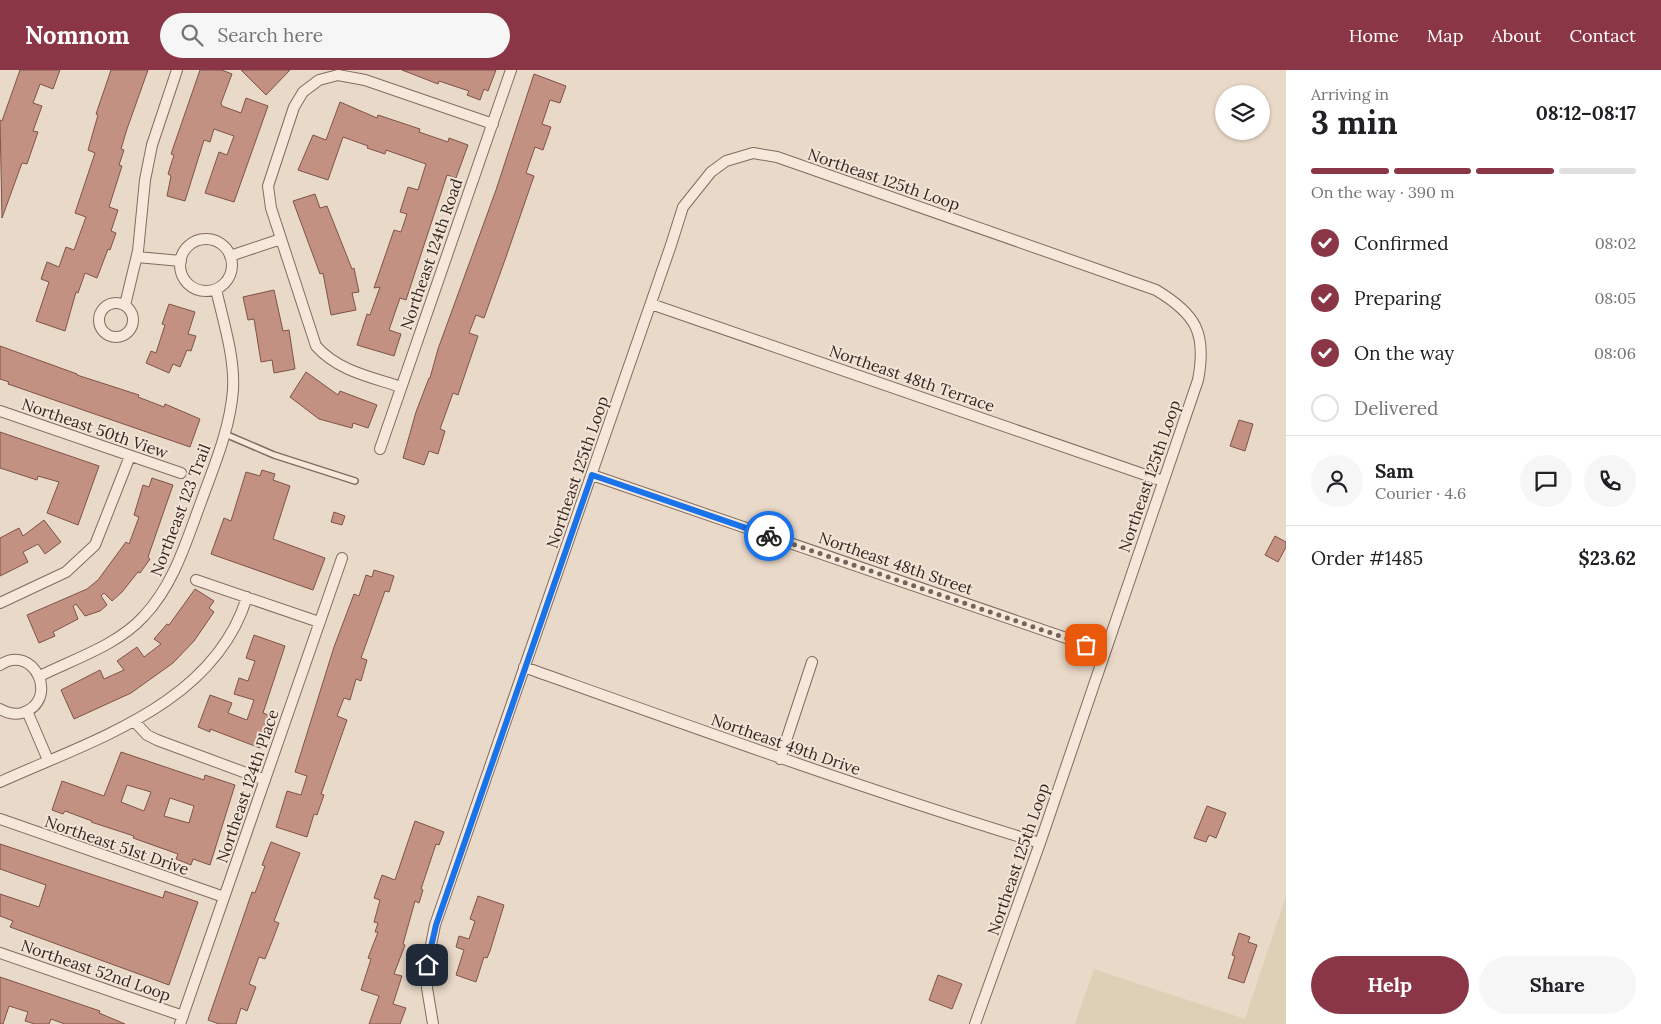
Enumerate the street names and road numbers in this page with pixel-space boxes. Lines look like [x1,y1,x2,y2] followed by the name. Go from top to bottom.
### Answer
[805,144,963,214] street label: Northeast 125th Loop
[396,175,466,332] street label: Northeast 124th Road
[827,340,998,416] street label: Northeast 48th Terrace
[542,393,612,551] street label: Northeast 125th Loop
[19,394,171,463] street label: Northeast 50th View
[1114,397,1184,555] street label: Northeast 125th Loop
[146,441,214,579] street label: Northeast 123 Trail
[816,527,977,599] street label: Northeast 48th Street
[211,706,283,865] street label: Northeast 124th Place
[709,709,864,779] street label: Northeast 49th Drive
[983,780,1053,938] street label: Northeast 125th Loop
[42,811,192,879] street label: Northeast 51st Drive
[18,935,174,1005] street label: Northeast 52nd Loop

